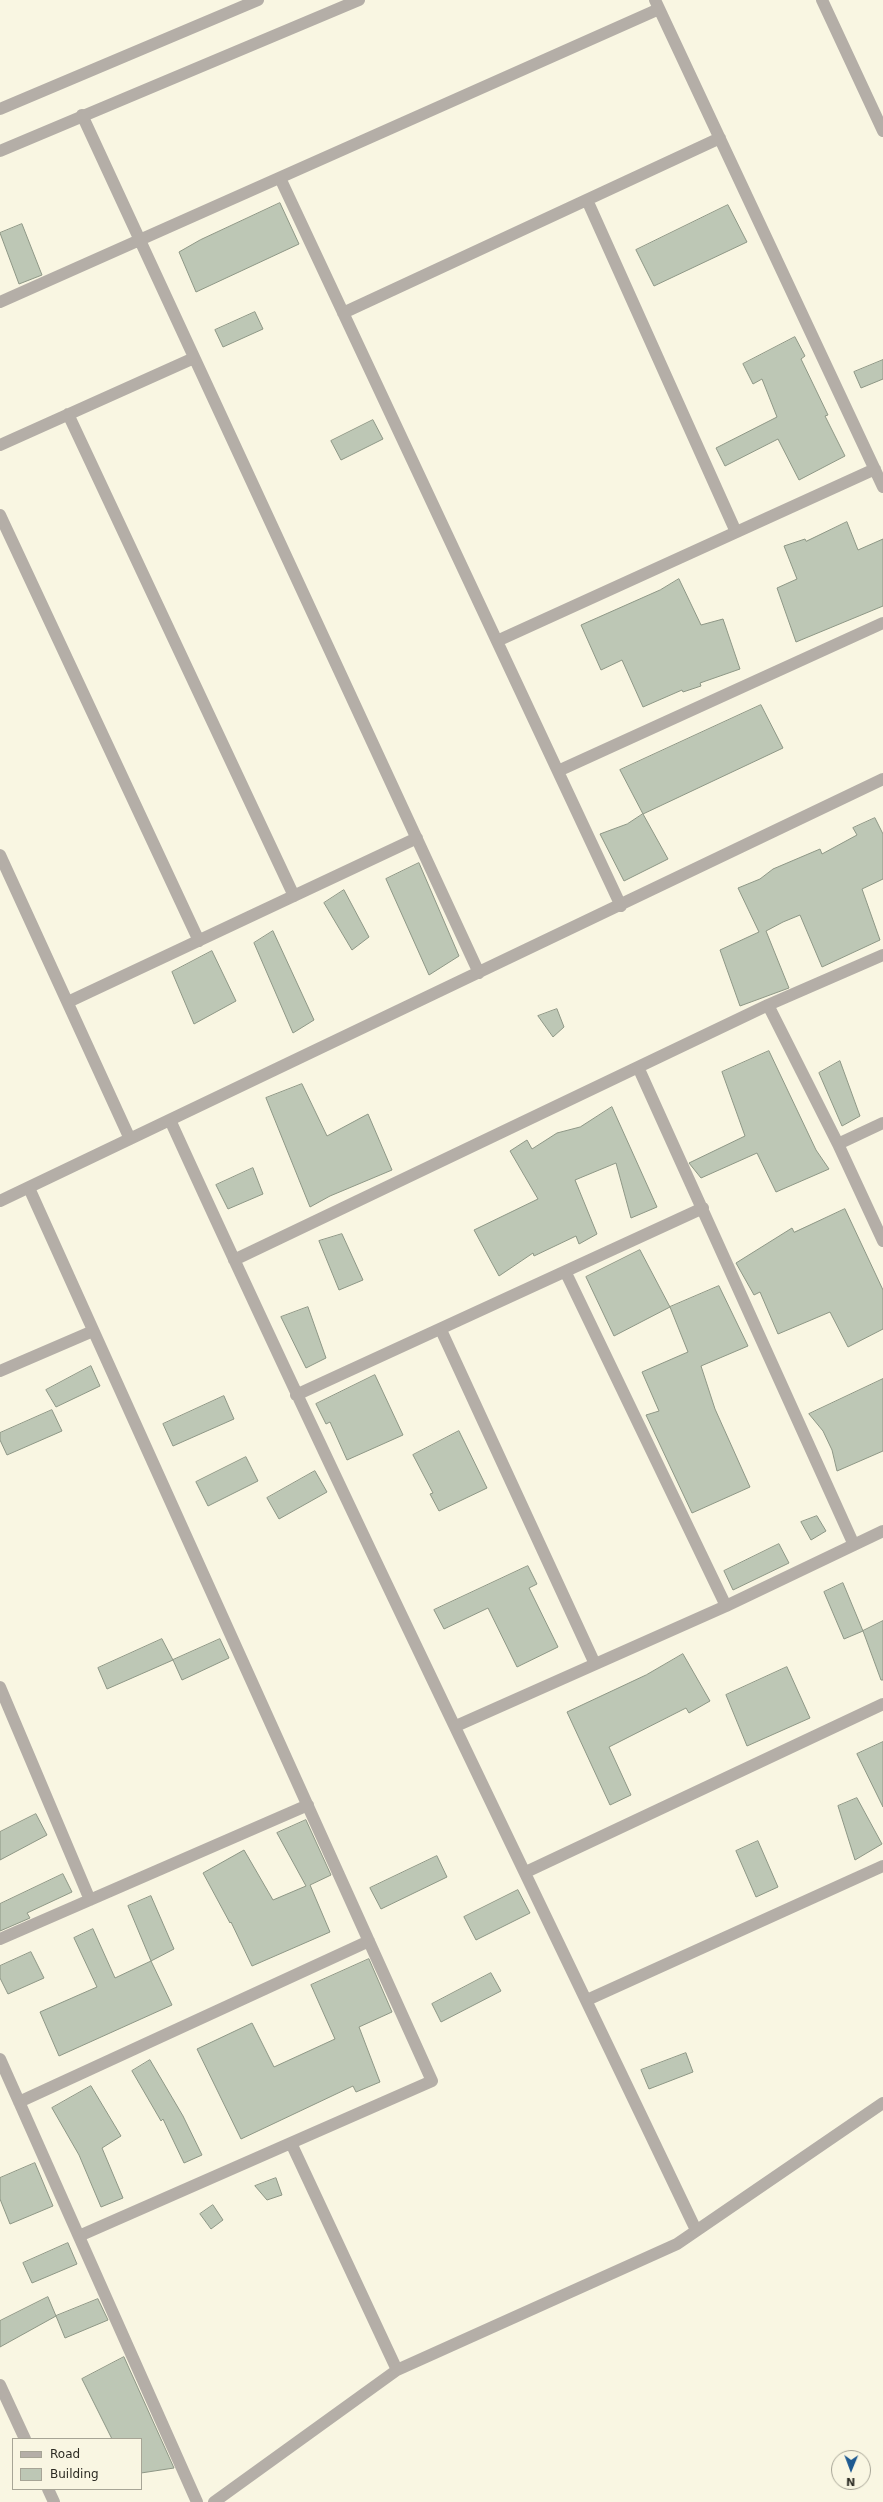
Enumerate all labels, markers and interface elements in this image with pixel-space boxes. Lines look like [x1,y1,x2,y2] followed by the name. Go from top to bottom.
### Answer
[12,2438,142,2490] legend
[50,2447,80,2461] text: Road
[831,2450,871,2490] north arrow
[50,2467,99,2481] text: Building
[846,2475,856,2488] text: N

